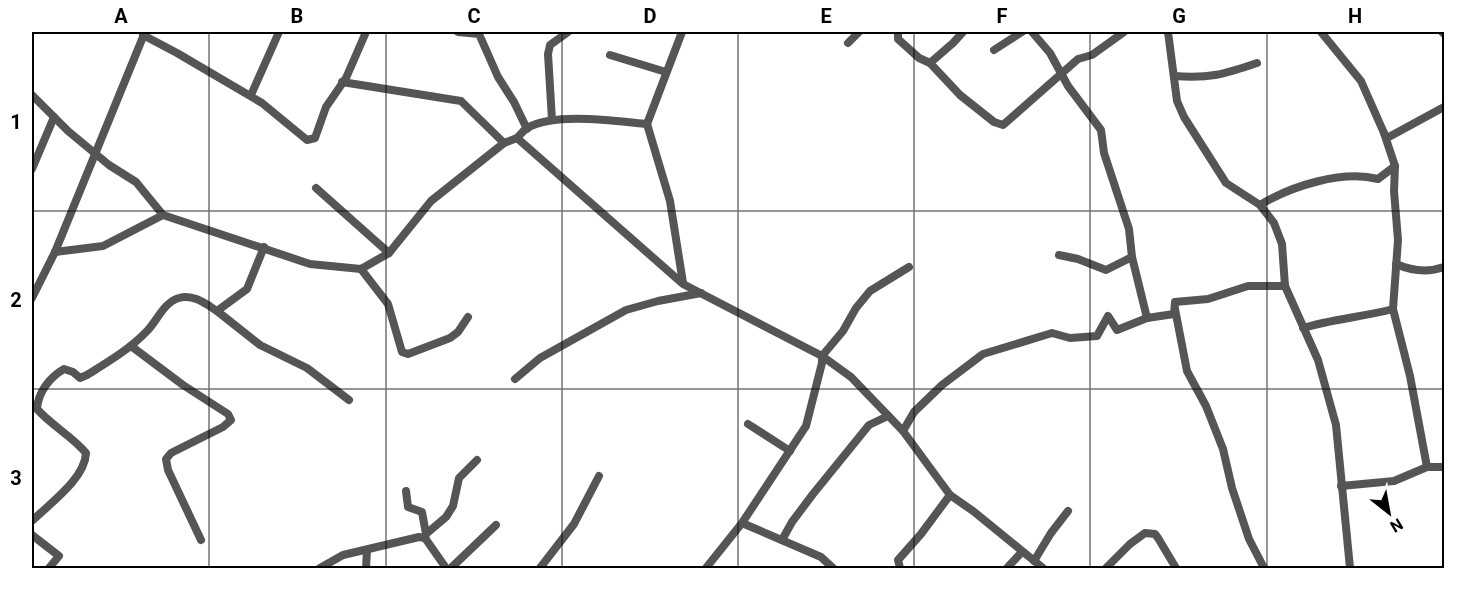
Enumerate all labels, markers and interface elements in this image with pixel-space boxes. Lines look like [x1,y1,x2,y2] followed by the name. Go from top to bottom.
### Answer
[114,4,128,28] text: A
[291,4,303,28] text: B
[467,4,481,28] text: C
[644,4,657,28] text: D
[820,4,832,28] text: E
[997,4,1008,28] text: F
[1172,4,1186,28] text: G
[1348,4,1362,28] text: H
[10,110,22,134] text: 1
[10,288,22,312] text: 2
[10,466,22,490] text: 3
[1359,483,1419,543] north arrow
[1387,514,1406,536] text: N

